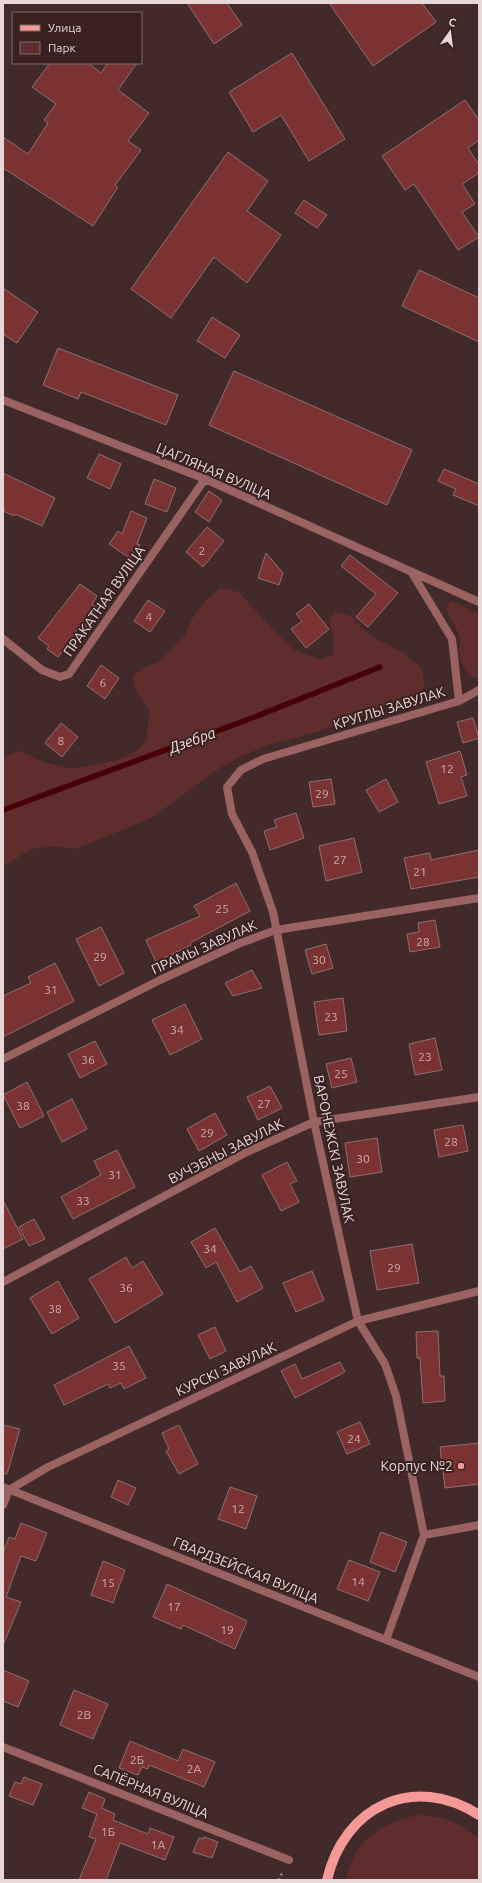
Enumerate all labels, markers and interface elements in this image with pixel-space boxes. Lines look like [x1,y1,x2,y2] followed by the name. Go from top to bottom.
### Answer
[12,12,142,64] legend
[430,12,470,52] north arrow
[448,16,457,29] text: С
[48,21,81,34] text: Улица
[48,41,76,54] text: Парк
[154,440,274,502] street label: ЦАГЛЯНАЯ ВУЛІЦА
[60,543,148,659] street label: ПРАКАТНАЯ ВУЛІЦА
[199,544,205,557] house number: 2
[146,610,153,623] house number: 4
[100,676,107,689] house number: 6
[331,683,447,733] street label: КРУГЛЫ ЗАВУЛАК
[164,724,218,757] water label: Дзебра
[58,734,65,747] house number: 8
[440,762,454,775] house number: 12
[315,787,329,800] house number: 29
[333,853,347,866] house number: 27
[413,865,427,878] house number: 21
[215,902,229,915] house number: 25
[149,916,260,977] street label: ПРАМЫ ЗАВУЛАК
[416,935,430,948] house number: 28
[93,950,107,963] house number: 29
[312,953,326,966] house number: 30
[44,983,58,996] house number: 31
[324,1010,338,1023] house number: 23
[170,1023,184,1036] house number: 34
[418,1050,432,1063] house number: 23
[81,1053,95,1066] house number: 36
[334,1067,348,1080] house number: 25
[311,1074,358,1225] street label: ВАРОНЕЖСКІ ЗАВУЛАК
[257,1097,271,1110] house number: 27
[16,1099,30,1112] house number: 38
[166,1115,287,1187] street label: ВУЧЭБНЫ ЗАВУЛАК
[200,1126,214,1139] house number: 29
[444,1135,458,1148] house number: 28
[356,1152,370,1165] house number: 30
[108,1168,122,1181] house number: 31
[76,1194,90,1207] house number: 33
[203,1242,217,1255] house number: 34
[387,1261,401,1274] house number: 29
[119,1281,133,1294] house number: 36
[48,1302,62,1315] house number: 38
[173,1338,279,1399] street label: КУРСКІ ЗАВУЛАК
[112,1359,126,1372] house number: 35
[347,1432,361,1445] house number: 24
[380,1458,453,1474] place label: Корпус №2
[456,1461,466,1471] marker: Корпус №2
[231,1502,245,1515] house number: 12
[171,1533,321,1607] street label: ГВАРДЗЕЙСКАЯ ВУЛІЦА
[351,1575,365,1588] house number: 14
[101,1576,115,1589] house number: 15
[167,1600,181,1613] house number: 17
[220,1623,234,1636] house number: 19
[77,1708,91,1721] house number: 2В
[130,1753,144,1766] house number: 2Б
[91,1761,211,1821] street label: САПЁРНАЯ ВУЛІЦА
[187,1762,201,1775] house number: 2А
[101,1825,115,1838] house number: 1Б
[151,1838,165,1851] house number: 1А

